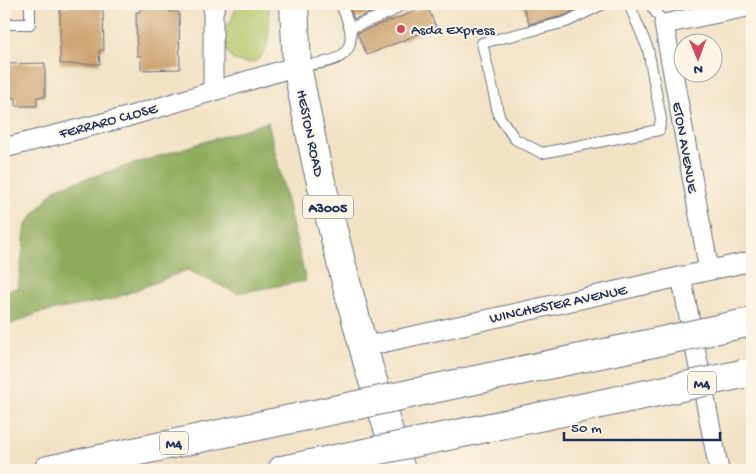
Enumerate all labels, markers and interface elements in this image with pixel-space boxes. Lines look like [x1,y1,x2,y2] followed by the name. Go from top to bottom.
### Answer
[411,22,495,40] place label: Asda Express
[395,23,407,35] marker: Asda Express
[674,32,724,82] north arrow
[693,60,703,77] text: N
[291,88,327,179] street label: HESTON ROAD
[56,100,160,144] street label: FERRARO CLOSE
[667,101,701,195] street label: ETON AVENUE
[303,196,353,218] road number: A3005
[488,281,629,328] street label: WINCHESTER AVENUE
[688,372,716,394] road number: M4
[564,409,720,441] scale bar
[571,420,602,438] text: 50 m
[160,432,188,454] road number: M4

